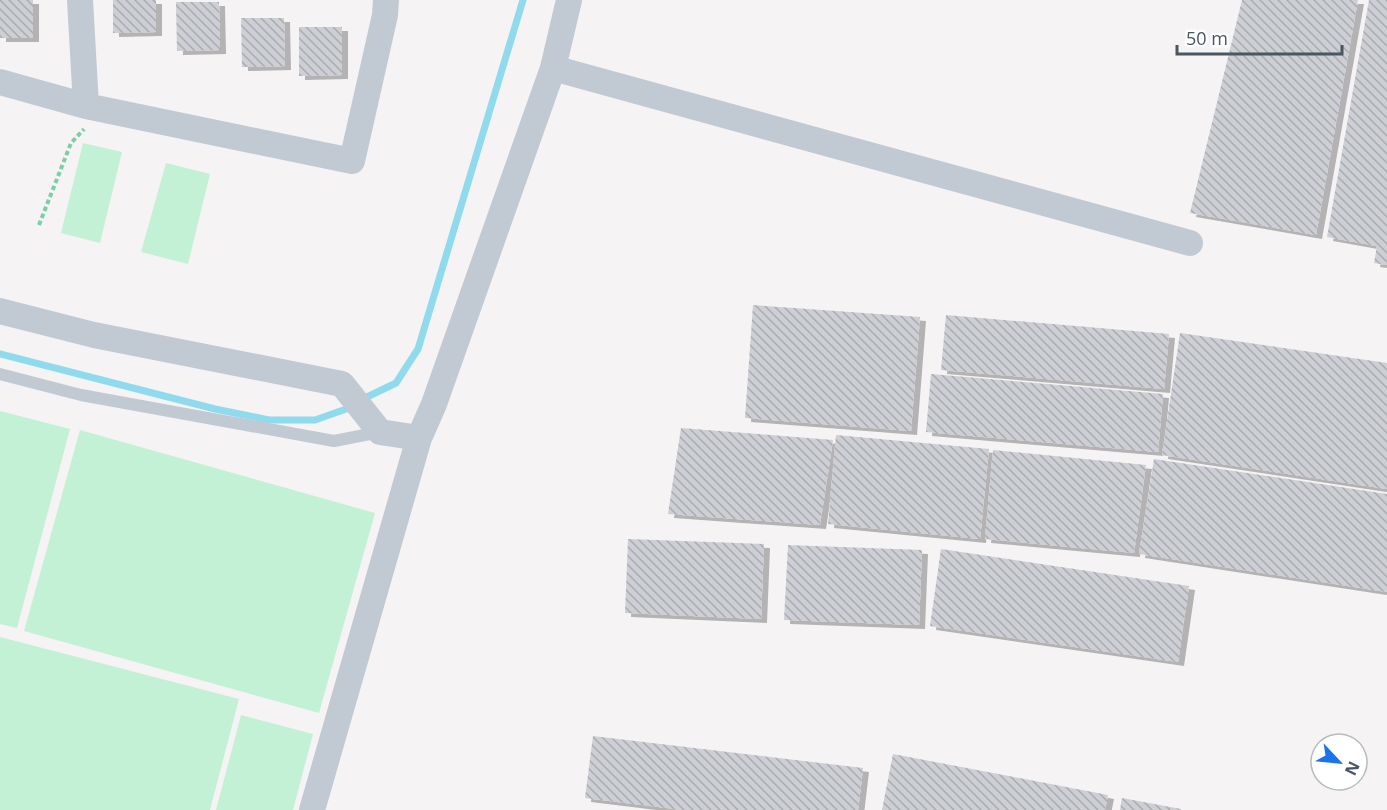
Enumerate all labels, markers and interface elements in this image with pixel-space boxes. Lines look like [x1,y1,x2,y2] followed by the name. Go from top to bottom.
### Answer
[1177,18,1342,56] scale bar
[1186,26,1228,50] text: 50 m
[1309,732,1369,792] north arrow
[1340,758,1365,779] text: N

